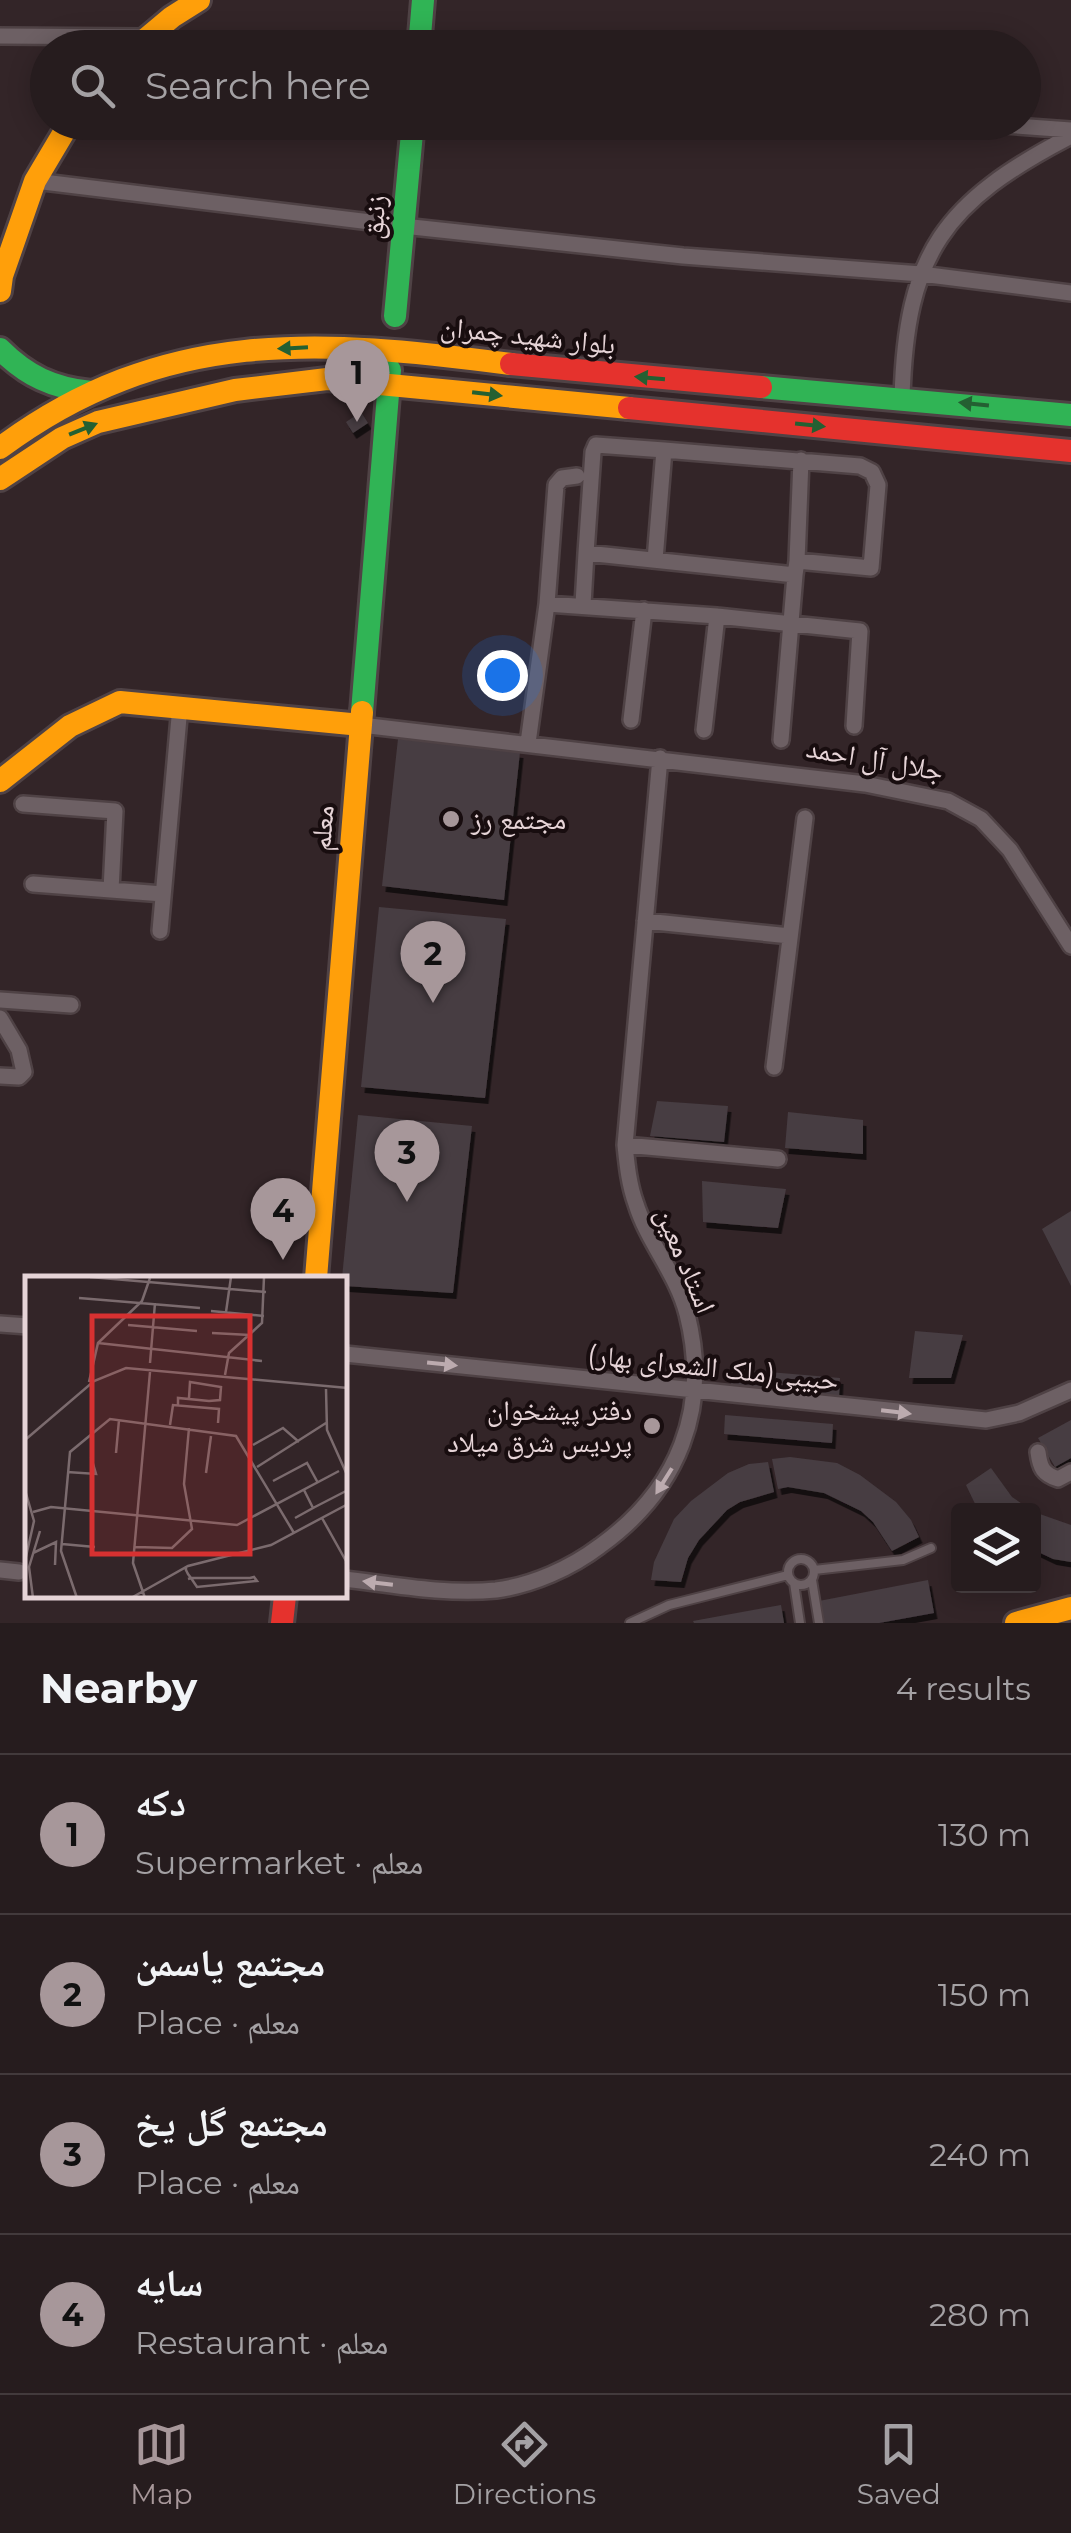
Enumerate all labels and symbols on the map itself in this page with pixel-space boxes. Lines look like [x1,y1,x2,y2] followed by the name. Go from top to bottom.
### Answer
[355,193,394,241] street label: زنبق
[439,309,617,361] street label: بلوار شهید چمران
[277,340,309,356] one-way arrow
[324,340,390,422] pin: 1
[634,369,666,385] one-way arrow
[471,386,503,402] one-way arrow
[958,396,989,412] one-way arrow
[795,417,827,433] one-way arrow
[68,421,98,437] one-way arrow
[477,650,528,701] your location
[804,730,946,788] street label: جلال آل احمد
[470,802,566,837] place label: مجتمع رز
[303,804,343,853] street label: معلم
[440,808,462,830] marker: مجتمع رز
[400,920,466,1003] pin: 2
[374,1120,440,1202] pin: 3
[250,1178,316,1260] pin: 4
[648,1202,724,1319] street label: استاد معین
[25,1276,348,1598] inset map
[586,1337,840,1398] street label: حبیبی(ملک الشعرای بهار)
[427,1356,458,1372] one-way arrow
[447,1393,632,1460] place label: دفتر پیشخوان پردیس شرق میلاد
[880,1405,912,1421] one-way arrow
[641,1415,663,1437] marker: دفتر پیشخوان پردیس شرق میلاد
[655,1467,674,1494] one-way arrow
[362,1575,393,1591] one-way arrow

